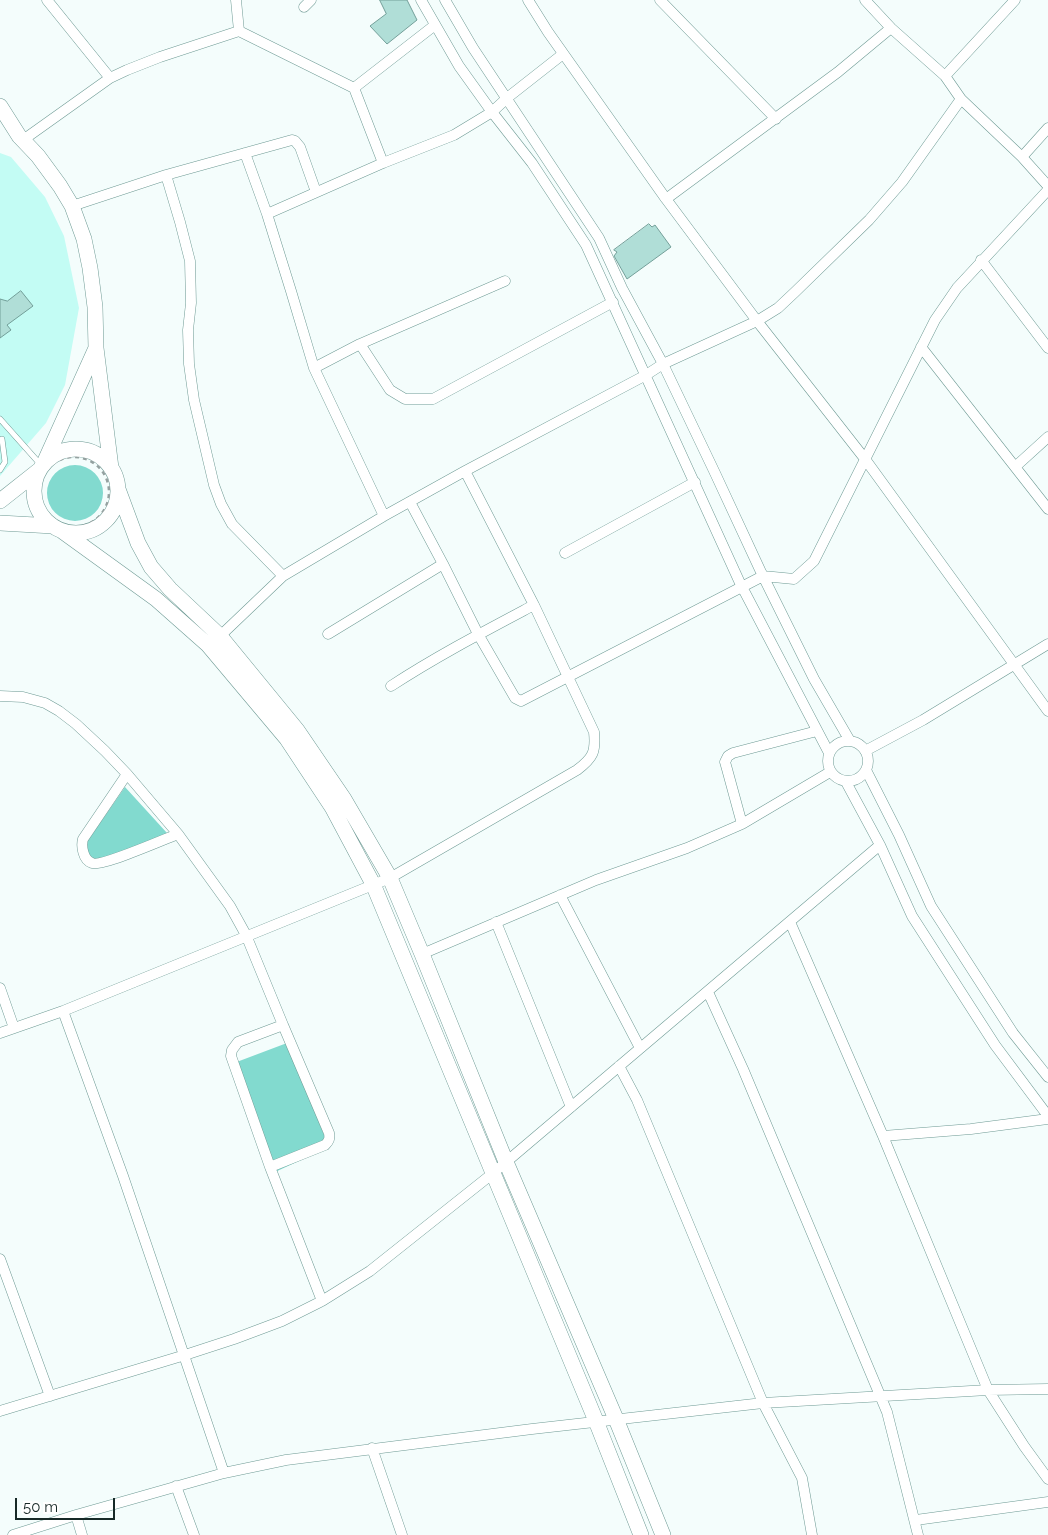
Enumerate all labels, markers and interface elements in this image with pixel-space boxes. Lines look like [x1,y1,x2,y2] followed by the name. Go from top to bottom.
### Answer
[18,1488,118,1520] scale bar
[23,1498,58,1516] text: 50 m

